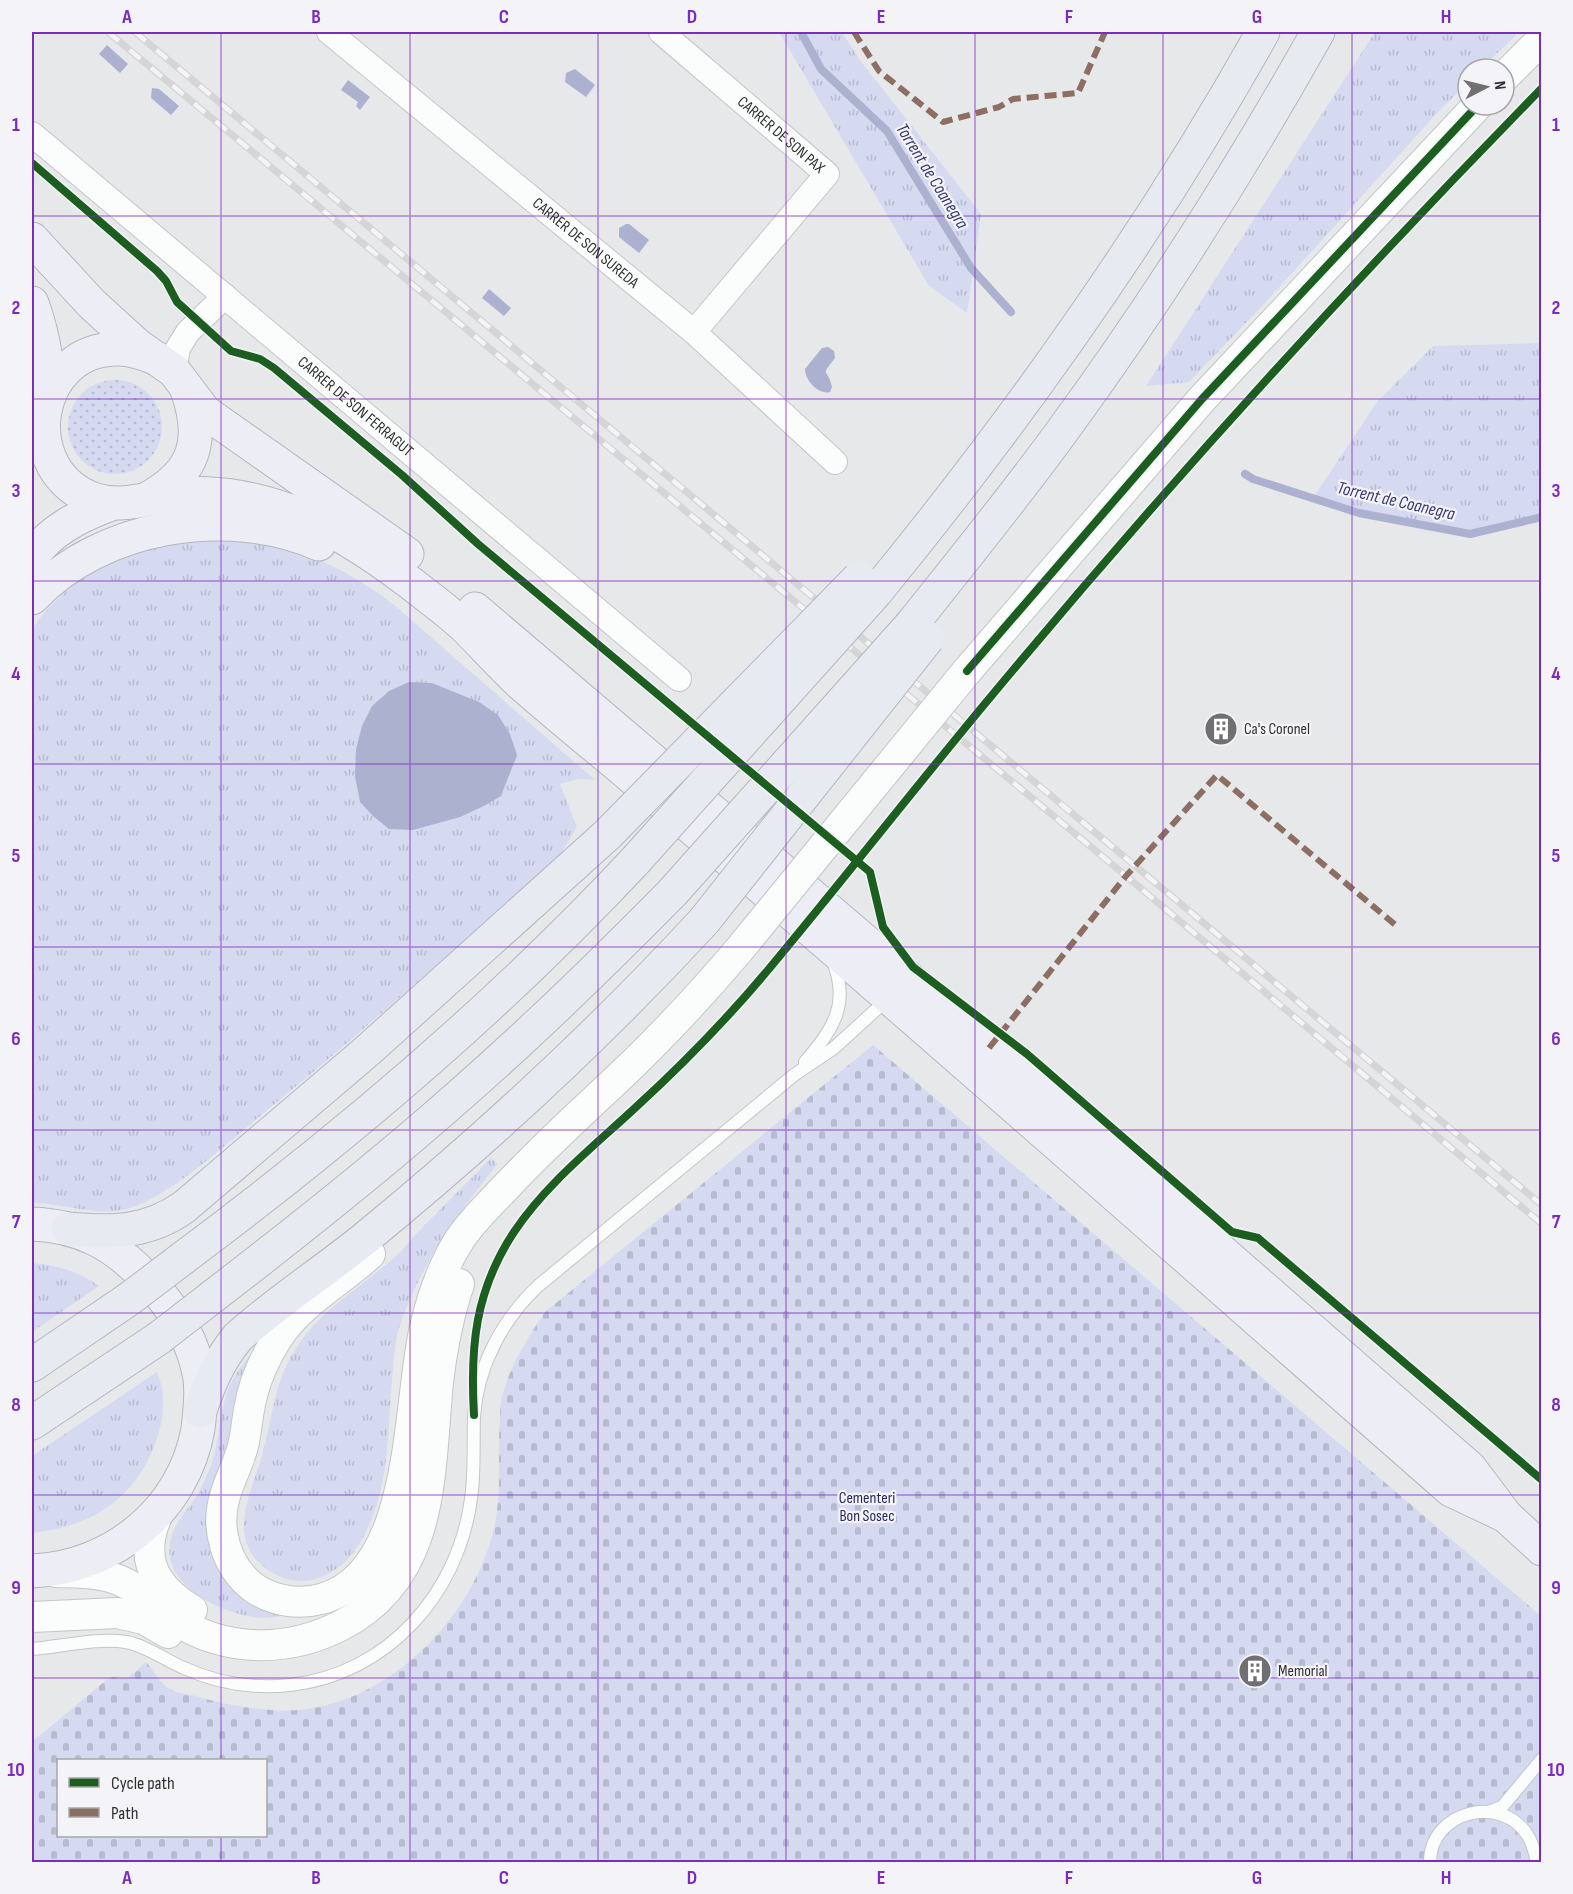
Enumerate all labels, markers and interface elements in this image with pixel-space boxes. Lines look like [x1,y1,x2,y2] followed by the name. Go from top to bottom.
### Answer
[121,5,132,29] text: A
[311,5,321,29] text: B
[499,5,509,29] text: C
[687,5,697,29] text: D
[877,5,885,29] text: E
[1065,5,1073,29] text: F
[1252,5,1262,29] text: G
[1441,5,1451,29] text: H
[1456,57,1516,117] north arrow
[1489,80,1509,91] text: N
[734,92,829,177] street label: CARRER DE SON PAX
[12,113,20,137] text: 1
[1552,113,1560,137] text: 1
[891,119,973,233] water label: Torrent de Coanegra
[529,194,643,292] street label: CARRER DE SON SUREDA
[12,296,20,320] text: 2
[1552,296,1560,320] text: 2
[294,352,418,461] street label: CARRER DE SON FERRAGUT
[1335,477,1458,525] water label: Torrent de Coanegra
[12,479,21,503] text: 3
[1552,479,1561,503] text: 3
[11,662,21,686] text: 4
[1551,662,1561,686] text: 4
[1203,711,1239,747] building icon: Ca's Coronel
[1244,720,1310,739] place label: Ca's Coronel
[12,844,21,868] text: 5
[1552,844,1561,868] text: 5
[11,1027,21,1051] text: 6
[1551,1027,1561,1051] text: 6
[12,1210,21,1234] text: 7
[1552,1210,1561,1234] text: 7
[11,1393,21,1417] text: 8
[1551,1393,1561,1417] text: 8
[839,1489,895,1526] park label: Cementeri Bon Sosec
[11,1576,21,1600] text: 9
[1551,1576,1561,1600] text: 9
[1237,1653,1273,1689] building icon: Memorial
[1278,1662,1328,1681] place label: Memorial
[7,1758,25,1782] text: 10
[1547,1758,1565,1782] text: 10
[57,1759,267,1837] legend
[111,1773,175,1794] text: Cycle path
[111,1803,139,1824] text: Path
[121,1866,132,1890] text: A
[311,1866,321,1890] text: B
[499,1866,509,1890] text: C
[687,1866,697,1890] text: D
[877,1866,885,1890] text: E
[1065,1866,1073,1890] text: F
[1252,1866,1262,1890] text: G
[1441,1866,1451,1890] text: H

